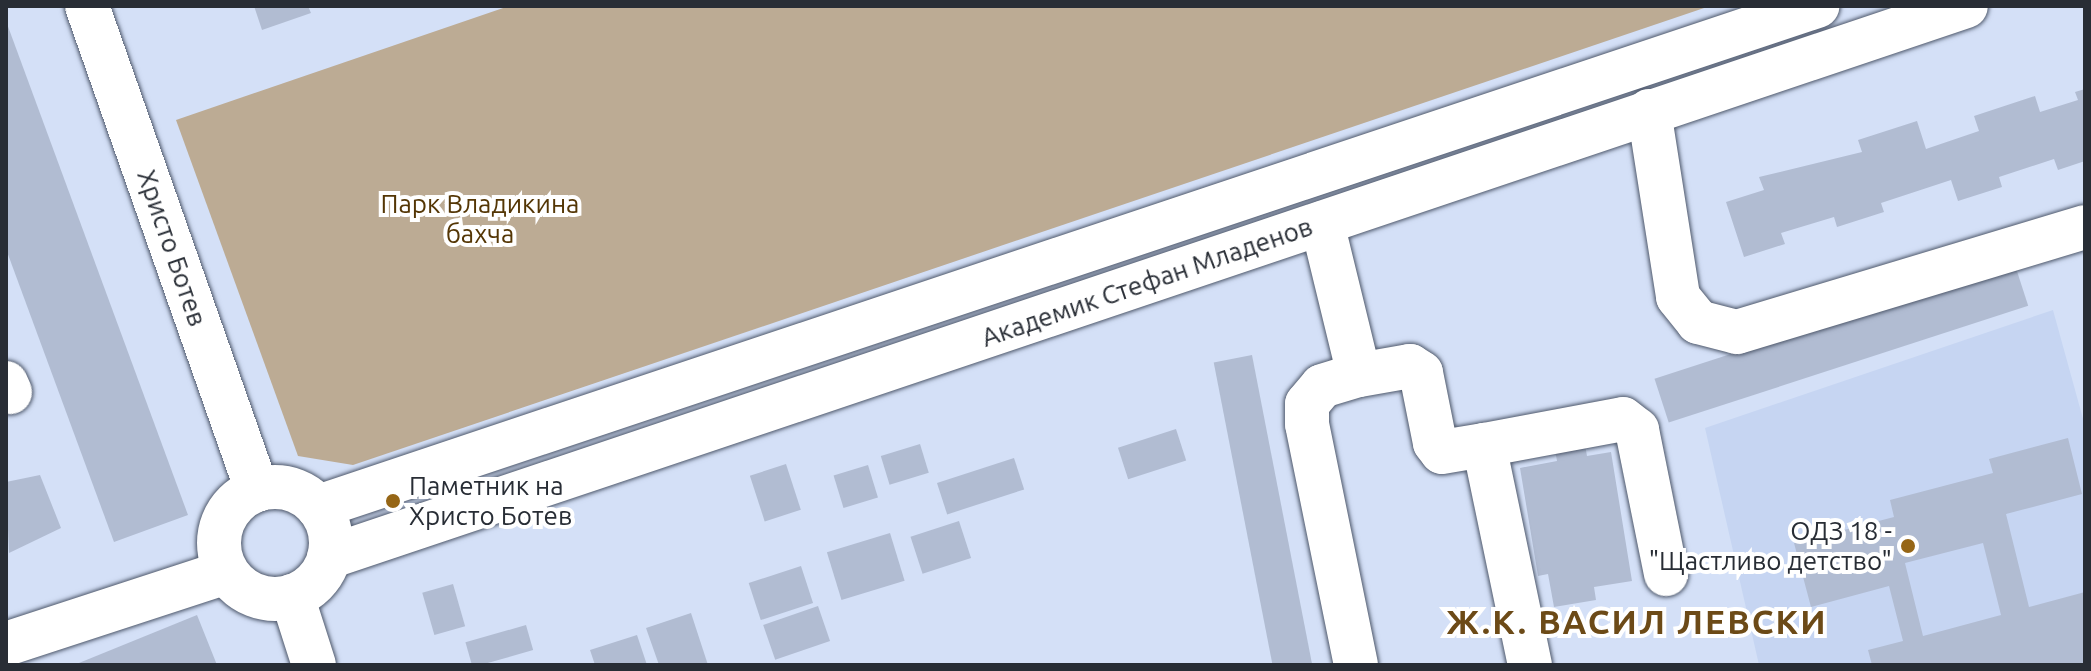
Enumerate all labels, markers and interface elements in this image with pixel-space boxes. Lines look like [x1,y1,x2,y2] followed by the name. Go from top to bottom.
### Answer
[131,166,213,330] street label: Христо Ботев
[381,188,579,250] park label: Парк Владикина бахча
[977,211,1317,353] street label: Академик Стефан Младенов
[409,470,572,532] place label: Паметник на Христо Ботев
[384,492,402,510] marker: Паметник на Христо Ботев
[1649,515,1892,576] place label: ОДЗ 18 - "Щастливо детство"
[1899,537,1917,555] marker: ОДЗ 18 - "Щастливо детство"
[1446,602,1828,642] district label: Ж.К. ВАСИЛ ЛЕВСКИ

